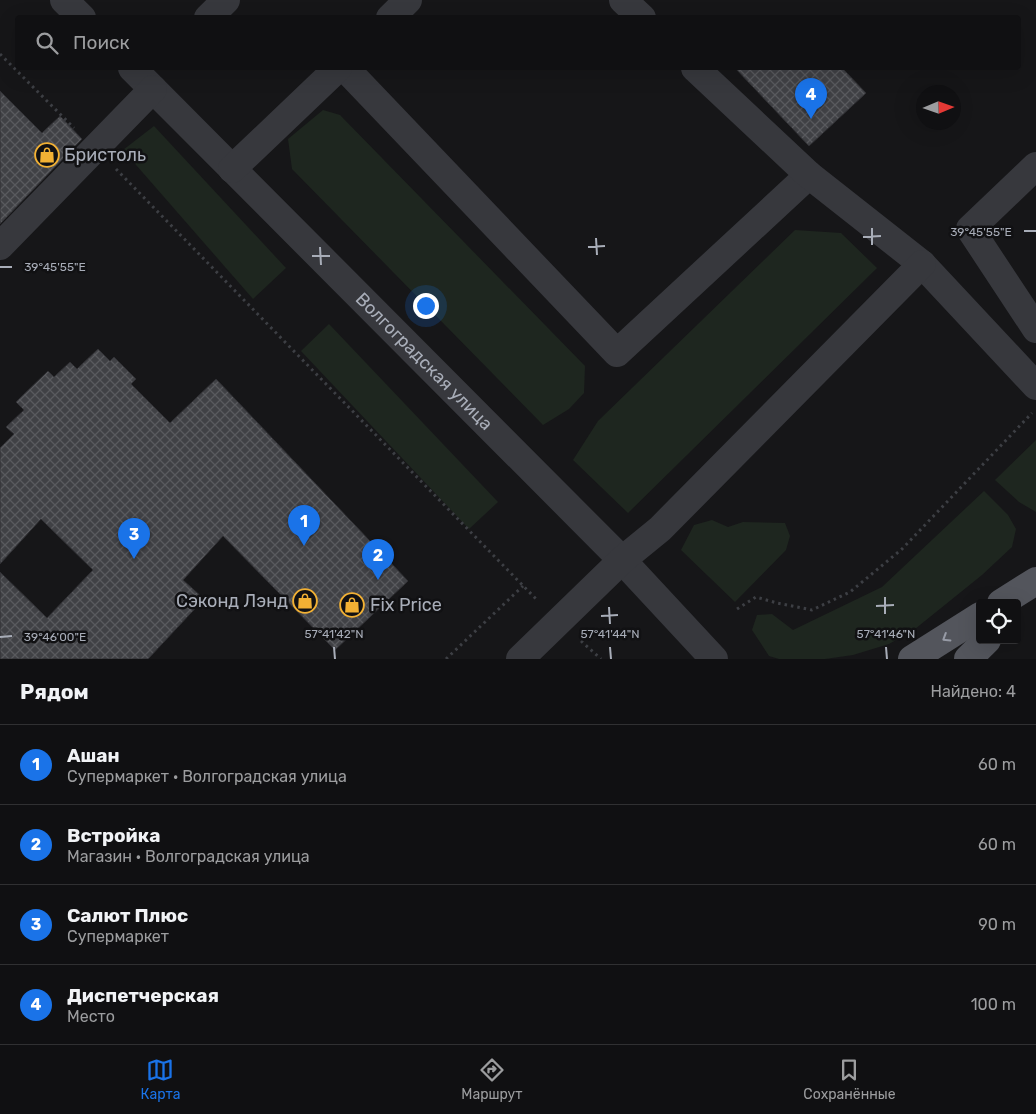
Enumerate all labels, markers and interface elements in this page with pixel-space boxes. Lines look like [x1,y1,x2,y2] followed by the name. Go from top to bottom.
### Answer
[15,15,1021,70] search box
[33,29,61,57] icon: search
[73,31,130,54] text: Поиск
[795,78,827,119] pin: 4
[916,85,961,130] north arrow
[34,142,60,168] shop icon: Бристоль
[64,144,146,166] place label: Бристоль
[950,225,1012,239] text: 39°45'55"E
[24,260,86,274] text: 39°45'55"E
[351,288,497,435] street label: Волгоградская улица
[413,293,439,319] your location
[288,505,320,546] pin: 1
[118,518,150,559] pin: 3
[362,539,394,580] pin: 2
[292,588,318,614] shop icon: Сэконд Лэнд
[176,590,288,612] place label: Сэконд Лэнд
[339,592,365,618] shop icon: Fix Price
[370,594,442,616] place label: Fix Price
[976,599,1021,644] map controls
[976,599,1021,644] button: locate
[304,627,364,641] text: 57°41'42"N
[580,627,640,641] text: 57°41'44"N
[857,627,915,641] text: 57°41'46"N
[24,630,86,644] text: 39°46'00"E
[942,631,951,641] one-way arrow
[20,679,89,704] text: Рядом
[931,682,1016,701] text: Найдено: 4
[67,744,120,767] text: Ашан
[32,755,40,774] text: 1
[978,755,1016,774] text: 60 m
[67,767,347,786] text: Супермаркет · Волгоградская улица
[67,824,160,847] text: Встройка
[31,835,41,854] text: 2
[978,835,1016,854] text: 60 m
[67,847,310,866] text: Магазин · Волгоградская улица
[67,904,188,927] text: Салют Плюс
[31,915,41,934] text: 3
[978,915,1016,934] text: 90 m
[67,927,169,946] text: Супермаркет
[67,984,219,1007] text: Диспетчерская
[31,995,41,1014] text: 4
[971,995,1016,1014] text: 100 m
[67,1007,115,1026] text: Место
[140,1056,180,1103] tab: Карта
[461,1056,522,1103] tab: Маршрут
[803,1056,896,1103] tab: Сохранённые

